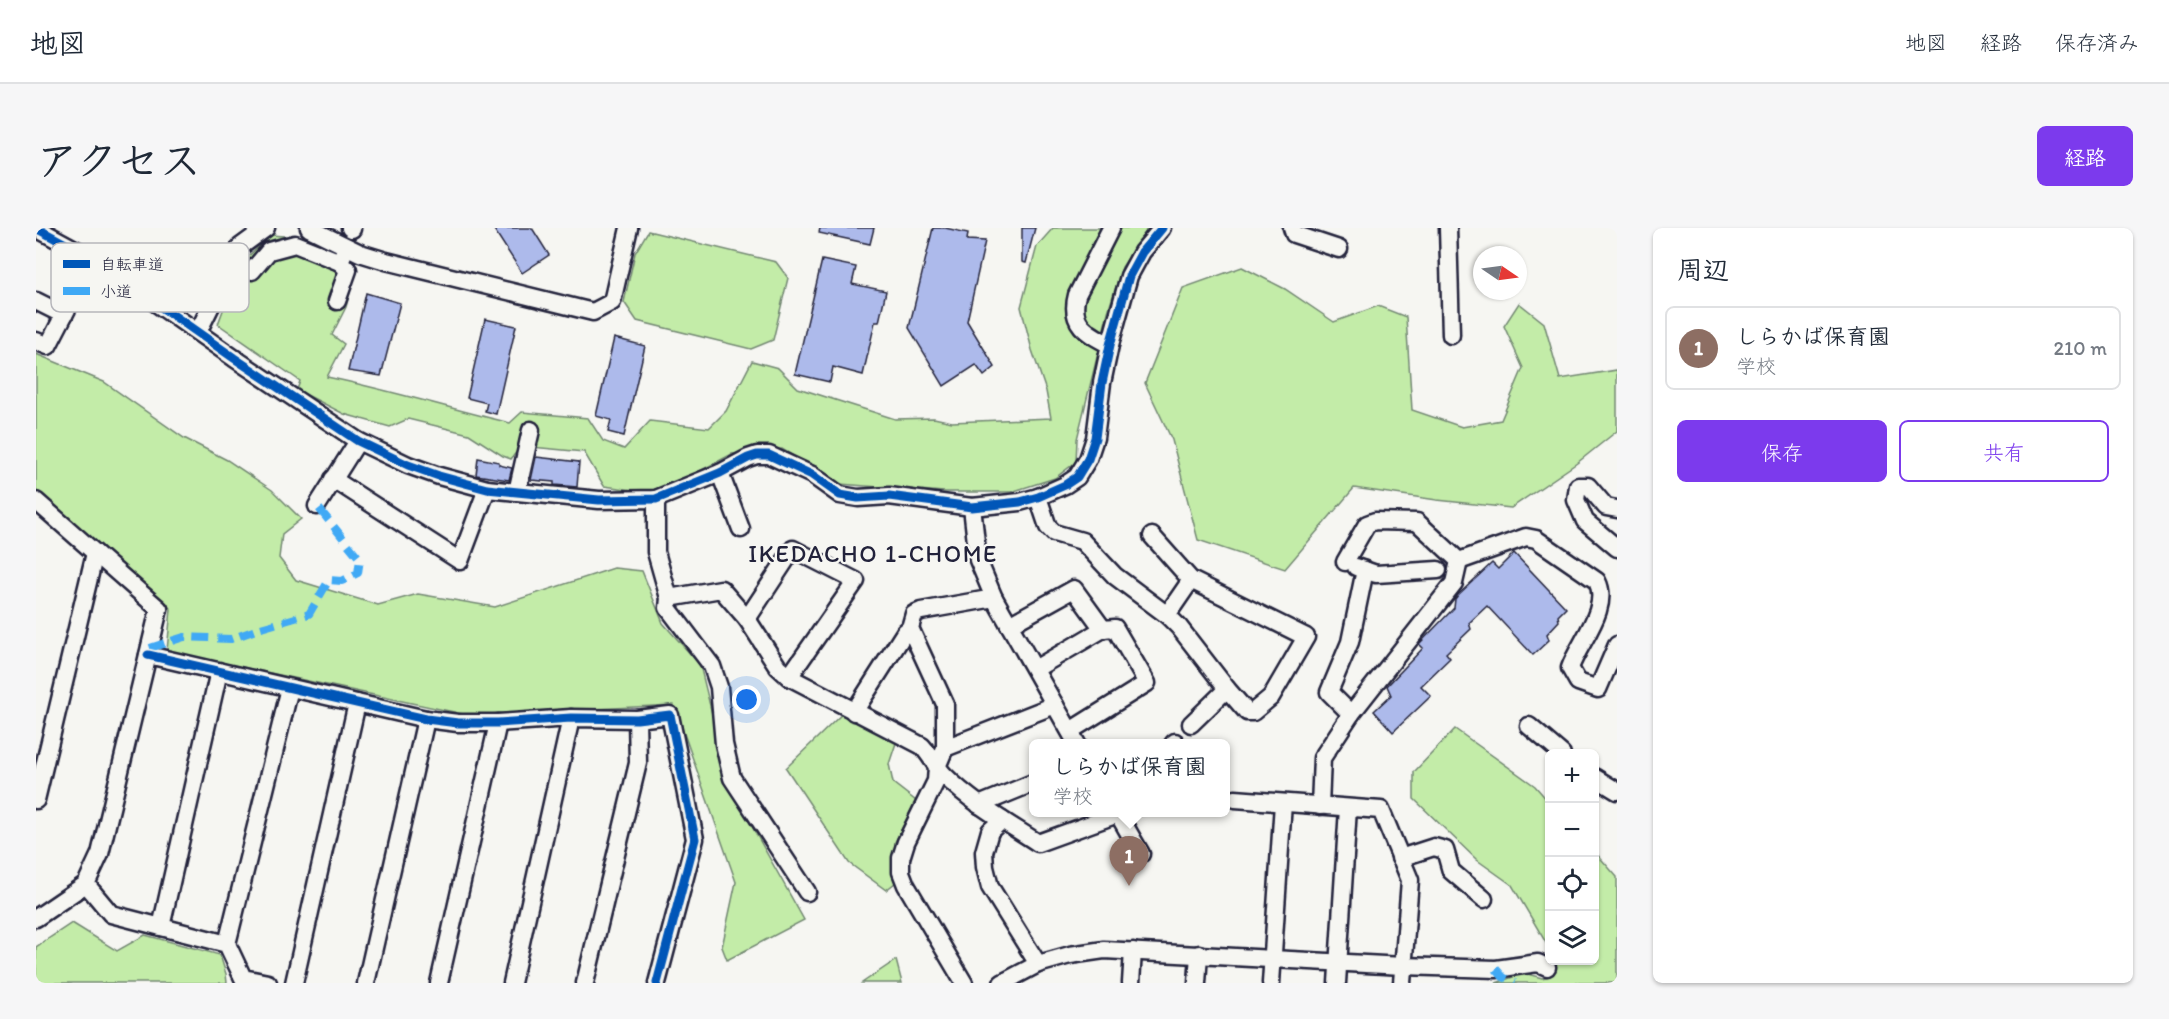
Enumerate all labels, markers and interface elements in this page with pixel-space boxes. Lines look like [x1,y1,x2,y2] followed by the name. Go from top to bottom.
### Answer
[30,26,86,60] text: 地図
[1905,30,1947,55] text: 地図
[1980,30,2022,55] text: 経路
[2055,30,2139,55] text: 保存済み
[2037,126,2133,186] button: 経路
[36,135,201,186] text: アクセス
[51,243,249,312] legend
[1473,246,1527,300] north arrow
[1677,254,1729,286] text: 周辺
[100,255,164,274] text: 自転車道
[100,282,132,301] text: 小道
[1736,323,1890,350] text: しらかば保育園
[1694,336,1703,360] text: 1
[2054,336,2107,360] text: 210 m
[1736,354,1776,378] text: 学校
[1677,420,1887,482] button: 保存
[1899,420,2109,482] button: 共有
[748,539,998,568] district label: IKEDACHO 1-CHOME
[732,685,761,714] your location
[1029,739,1230,817] popup
[1545,749,1599,965] map controls
[1545,749,1599,803] button: +
[1052,753,1207,780] text: しらかば保育園
[1052,784,1092,808] text: 学校
[1545,803,1599,857] button: −
[1110,836,1148,886] pin: 1
[1545,857,1599,911] button: locate
[1545,911,1599,965] button: layers

